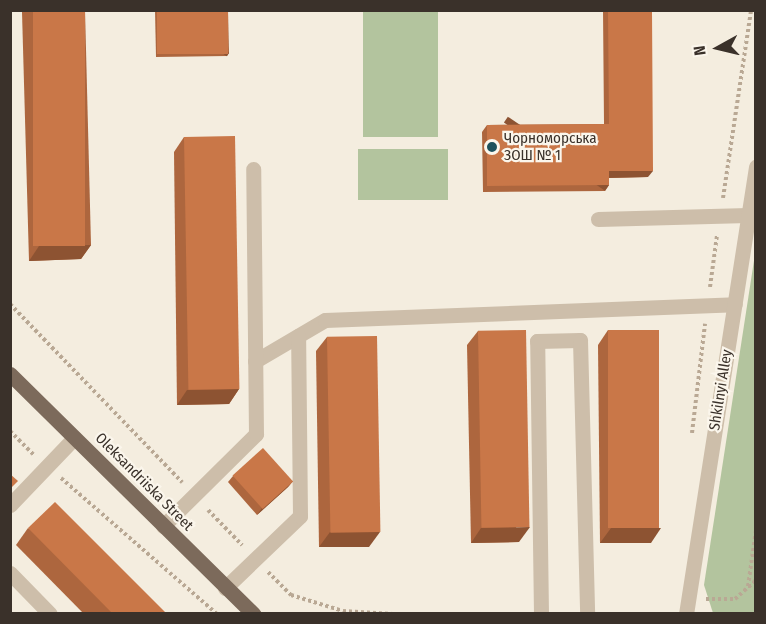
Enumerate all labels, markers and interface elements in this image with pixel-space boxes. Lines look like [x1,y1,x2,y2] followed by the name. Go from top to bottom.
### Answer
[688,18,748,78] north arrow
[690,45,710,57] text: N
[504,129,596,164] place label: Чорноморська ЗОШ № 1
[485,140,499,154] marker: Чорноморська ЗОШ № 1
[706,348,736,432] street label: Shkilnyi Alley
[91,429,197,535] street label: Oleksandriiska Street

